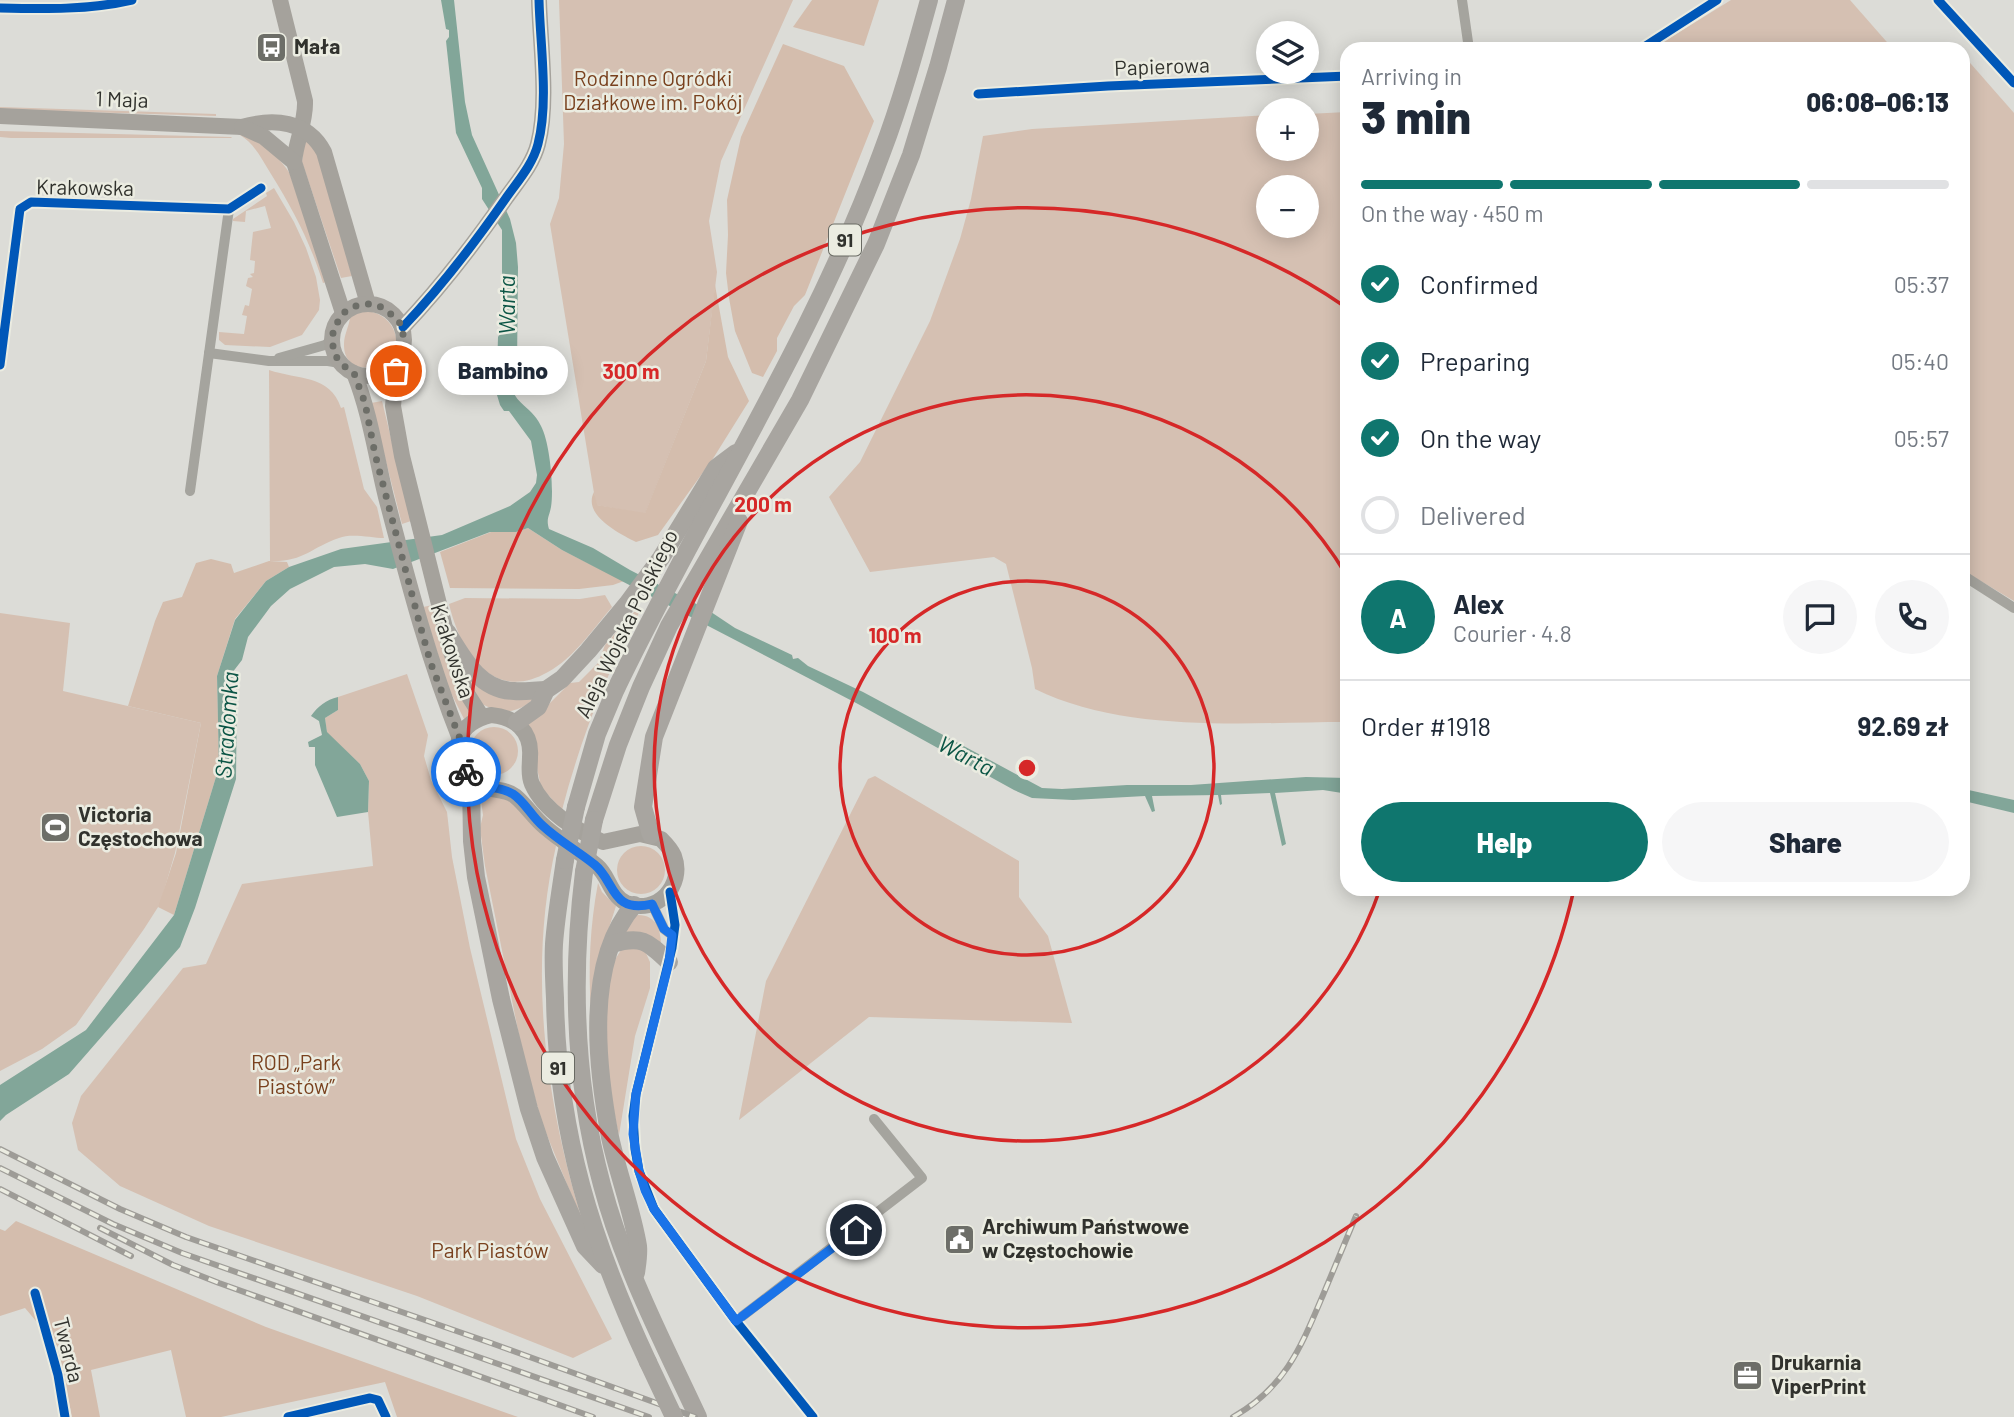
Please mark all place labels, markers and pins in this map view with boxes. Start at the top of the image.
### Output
bus stop icon: Mała [254,30,288,64]
place label: Mała [294,33,340,58]
pin [366,341,426,401]
callout: Bambino [438,346,568,396]
centre of rings [1015,756,1039,780]
place label: Victoria Częstochowa [78,801,203,850]
sports icon: Victoria Częstochowa [38,810,72,844]
pin [826,1200,886,1260]
place label: Archiwum Państwowe w Częstochowie [982,1213,1189,1262]
public building icon: Archiwum Państwowe w Częstochowie [942,1222,976,1256]
place label: Drukarnia ViperPrint [1771,1349,1866,1398]
office icon: Drukarnia ViperPrint [1731,1358,1765,1392]

